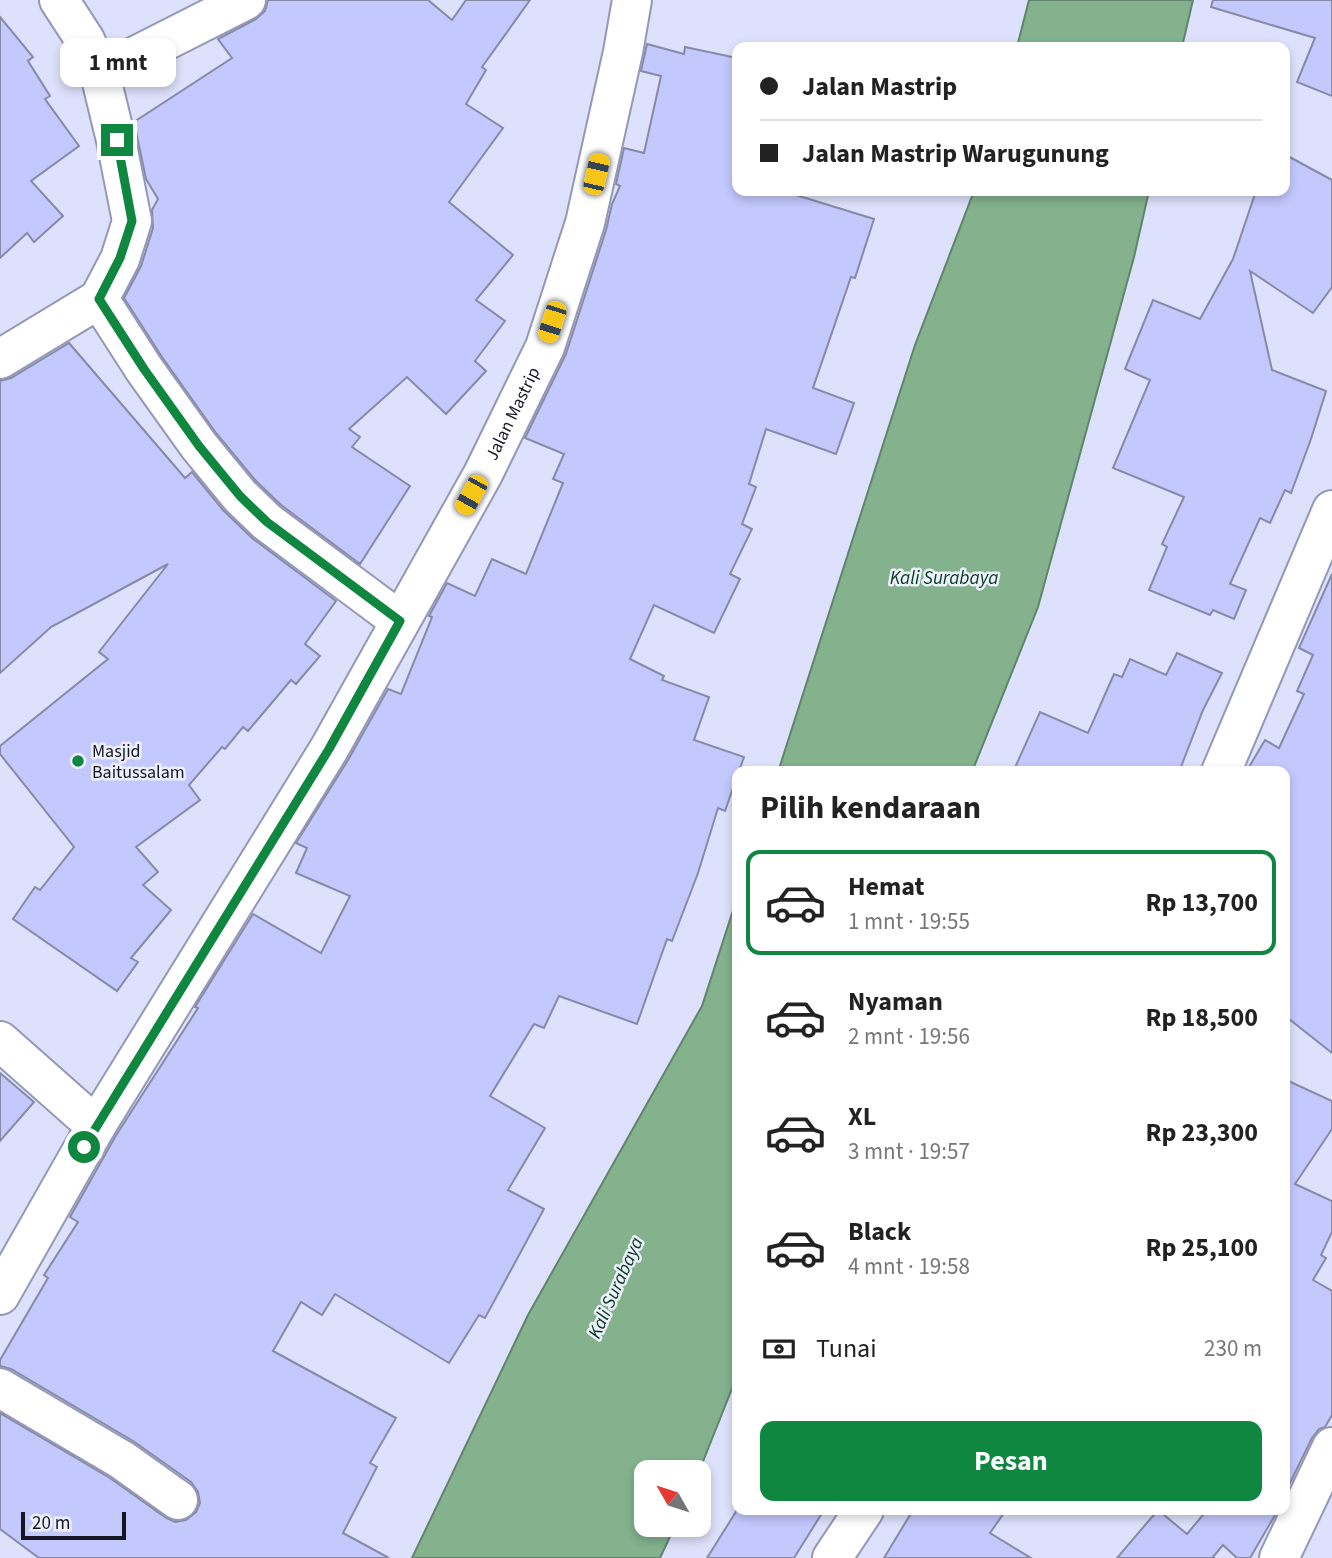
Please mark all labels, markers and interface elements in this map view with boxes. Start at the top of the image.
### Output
callout: 1 mnt [59,38,175,88]
text: 1 mnt [89,46,147,79]
text: Jalan Mastrip [802,68,957,105]
route end [101,124,133,156]
text: Jalan Mastrip Warugunung [802,135,1109,172]
car [582,151,611,197]
car [536,299,569,345]
street label: Jalan Mastrip [479,363,546,464]
car [452,472,491,518]
water label: Kali Surabaya [890,565,998,592]
place label: Masjid Baitussalam [92,739,185,785]
marker: Masjid Baitussalam [70,753,86,769]
text: Pilih kendaraan [760,785,981,831]
text: Hemat [848,868,924,905]
icon: car [764,871,827,934]
text: Rp 13,700 [1146,884,1258,921]
text: 1 mnt · 19:55 [848,905,970,938]
text: Nyaman [848,983,943,1020]
icon: car [764,986,827,1049]
text: Rp 18,500 [1146,999,1258,1036]
text: 2 mnt · 19:56 [848,1020,970,1053]
text: XL [848,1098,876,1135]
icon: car [764,1101,827,1164]
text: Rp 23,300 [1146,1114,1258,1151]
route start [68,1131,100,1163]
text: 3 mnt · 19:57 [848,1135,970,1168]
text: Black [848,1213,911,1250]
icon: car [764,1216,827,1279]
text: Rp 25,100 [1146,1229,1258,1266]
water label: Kali Surabaya [582,1233,650,1343]
text: 4 mnt · 19:58 [848,1250,970,1283]
icon: cash [760,1330,798,1368]
text: Tunai [816,1330,877,1367]
text: 230 m [1204,1332,1262,1365]
button: Pesan [760,1421,1262,1501]
north arrow [634,1460,710,1536]
map controls [634,1460,711,1537]
scale bar [21,1509,126,1541]
text: 20 m [32,1510,70,1537]

